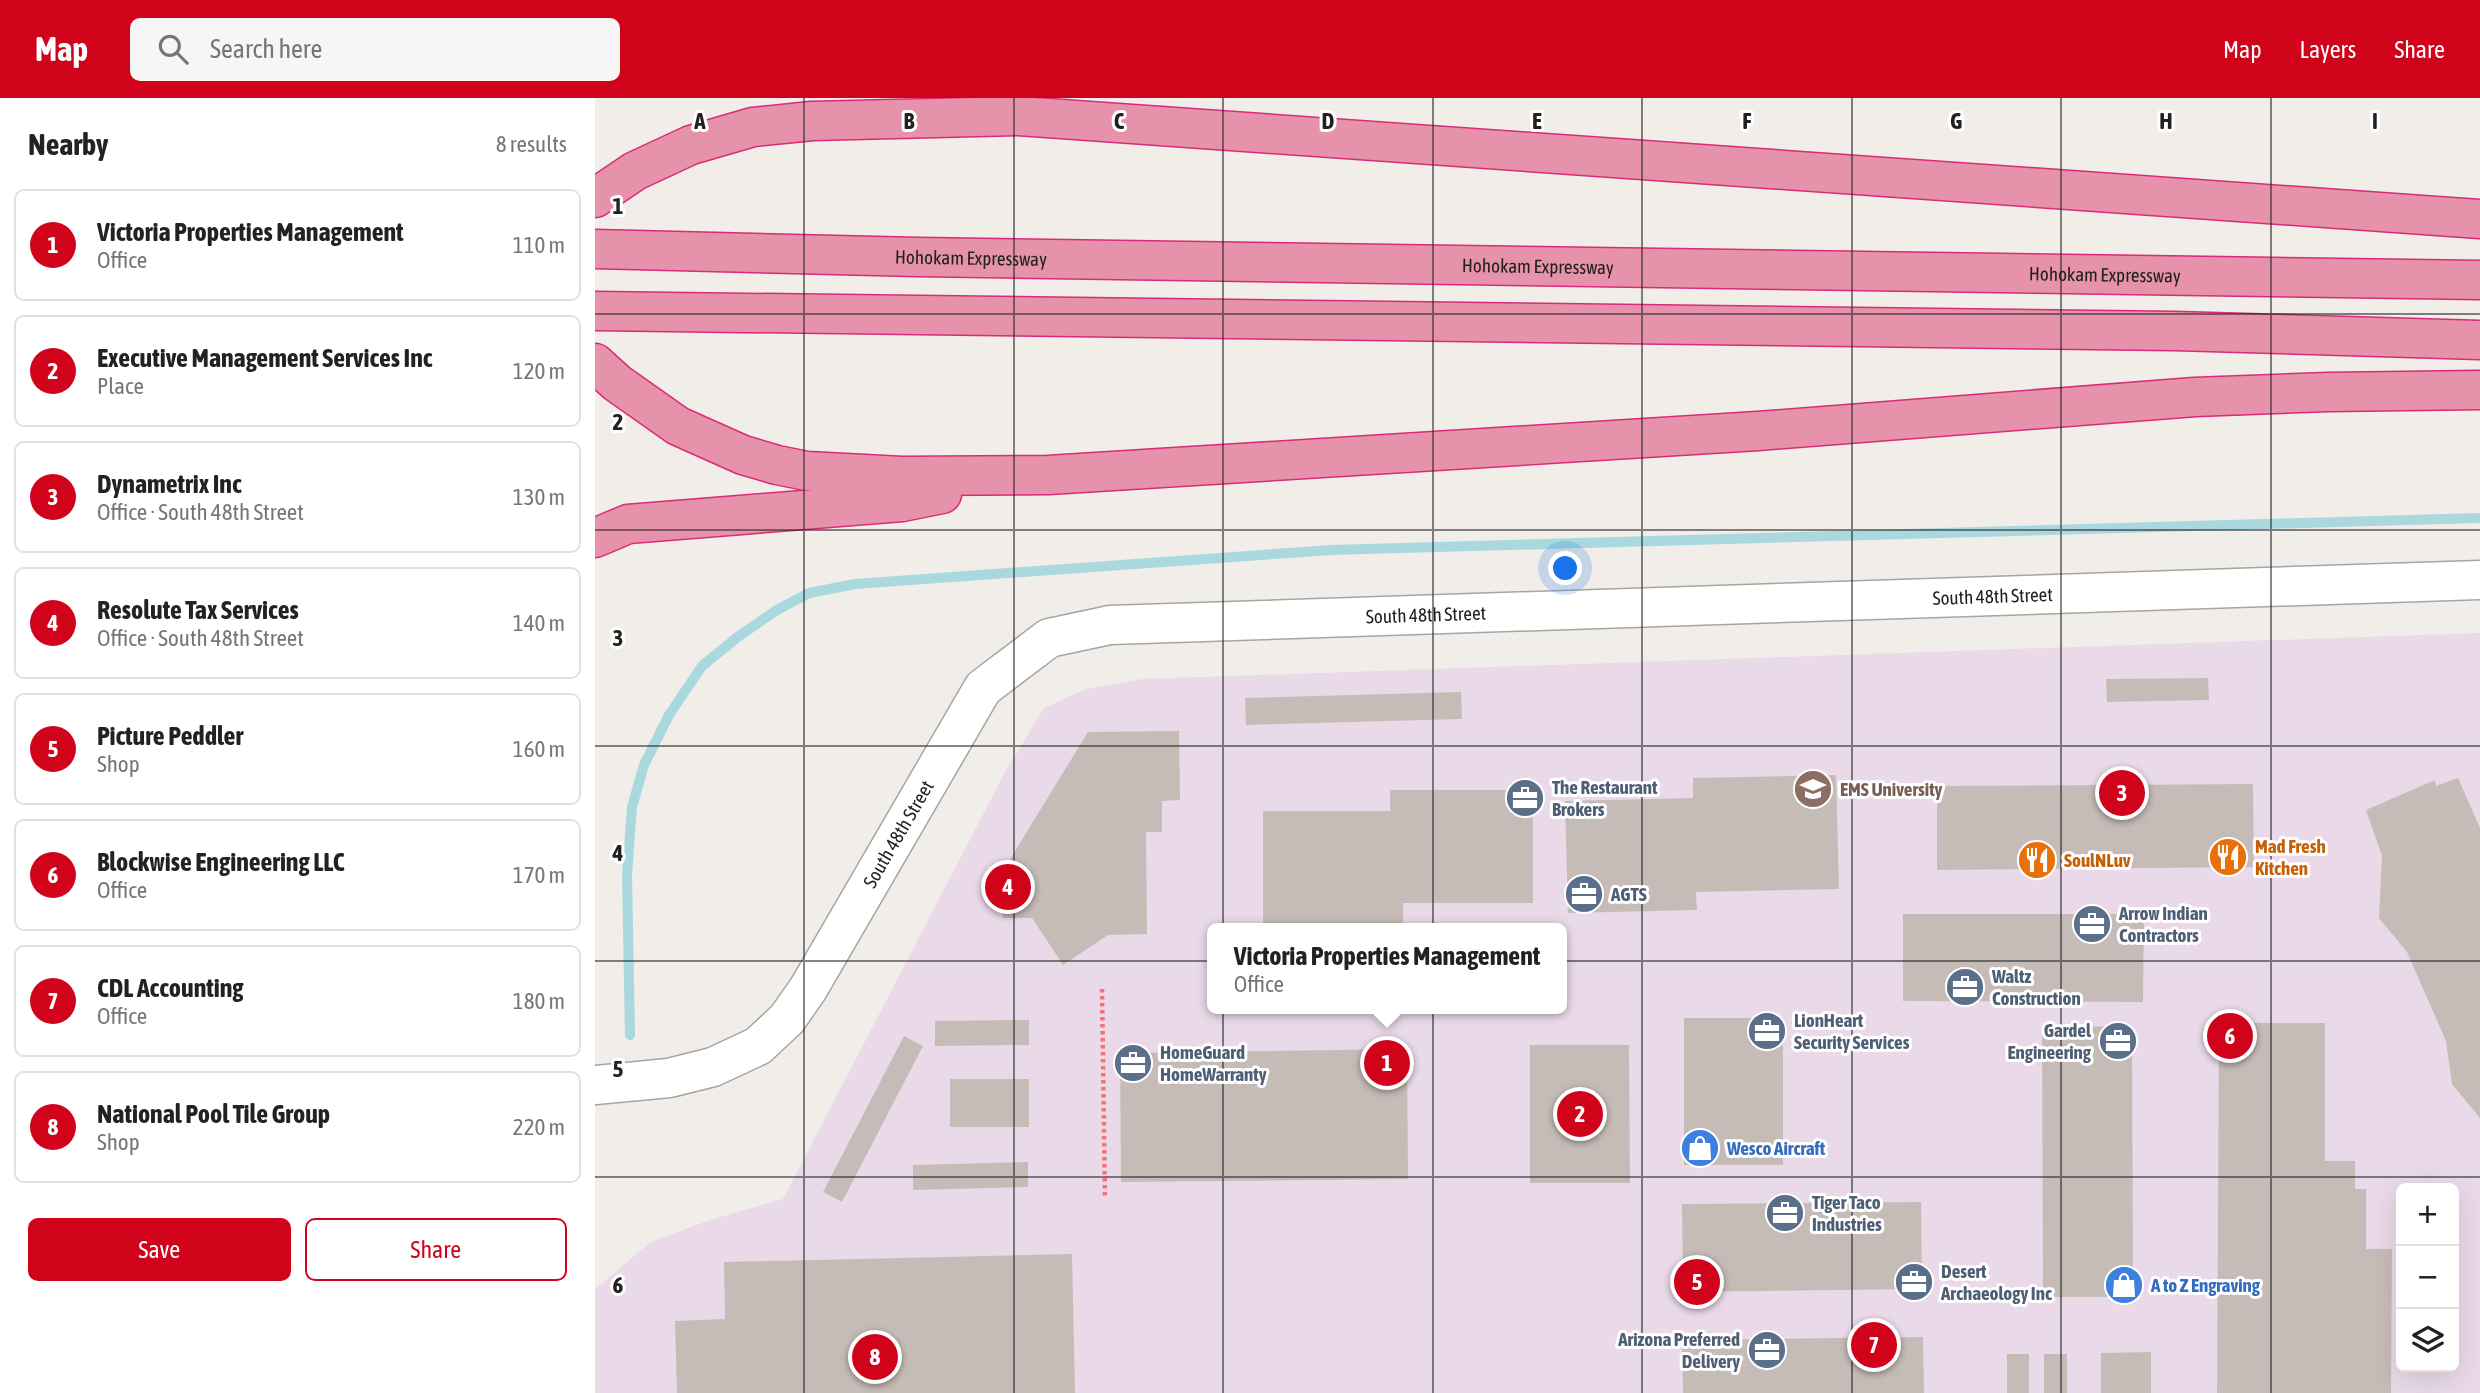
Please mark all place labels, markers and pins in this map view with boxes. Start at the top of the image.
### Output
pin: 3 [2099,767,2145,819]
school or university icon: EMS University [1792,768,1834,810]
place label: The Restaurant Brokers [1552,776,1658,820]
office icon: The Restaurant Brokers [1504,777,1546,819]
place label: EMS University [1840,778,1943,800]
place label: Mad Fresh Kitchen [2255,835,2326,879]
restaurant icon: Mad Fresh Kitchen [2207,836,2249,878]
restaurant icon: SoulNLuv [2016,839,2058,881]
place label: SoulNLuv [2064,849,2131,871]
pin: 4 [985,861,1031,913]
office icon: AGTS [1563,873,1605,915]
place label: AGTS [1610,883,1647,905]
place label: Arrow Indian Contractors [2118,902,2208,946]
office icon: Arrow Indian Contractors [2071,903,2113,945]
place label: Waltz Construction [1991,965,2081,1009]
office icon: Waltz Construction [1944,966,1986,1008]
place label: LionHeart Security Services [1794,1009,1910,1053]
office icon: LionHeart Security Services [1746,1010,1788,1052]
pin: 6 [2207,1010,2253,1062]
place label: Gardel Engineering [2007,1019,2092,1063]
office icon: Gardel Engineering [2097,1020,2139,1062]
pin: 1 [1364,1037,1410,1089]
place label: HomeGuard HomeWarranty [1160,1041,1267,1085]
office icon: HomeGuard HomeWarranty [1112,1042,1154,1084]
pin: 2 [1557,1088,1603,1140]
shop icon: Wesco Aircraft [1679,1127,1721,1169]
place label: Wesco Aircraft [1726,1137,1826,1159]
place label: Tiger Taco Industries [1812,1191,1882,1235]
office icon: Tiger Taco Industries [1764,1192,1806,1234]
pin: 5 [1674,1256,1720,1308]
place label: Desert Archaeology Inc [1940,1260,2052,1304]
office icon: Desert Archaeology Inc [1893,1261,1935,1303]
shop icon: A to Z Engraving [2103,1264,2145,1306]
place label: A to Z Engraving [2150,1274,2261,1296]
pin: 7 [1851,1319,1897,1371]
place label: Arizona Preferred Delivery [1617,1328,1740,1372]
office icon: Arizona Preferred Delivery [1746,1329,1788,1371]
pin: 8 [852,1331,898,1383]

